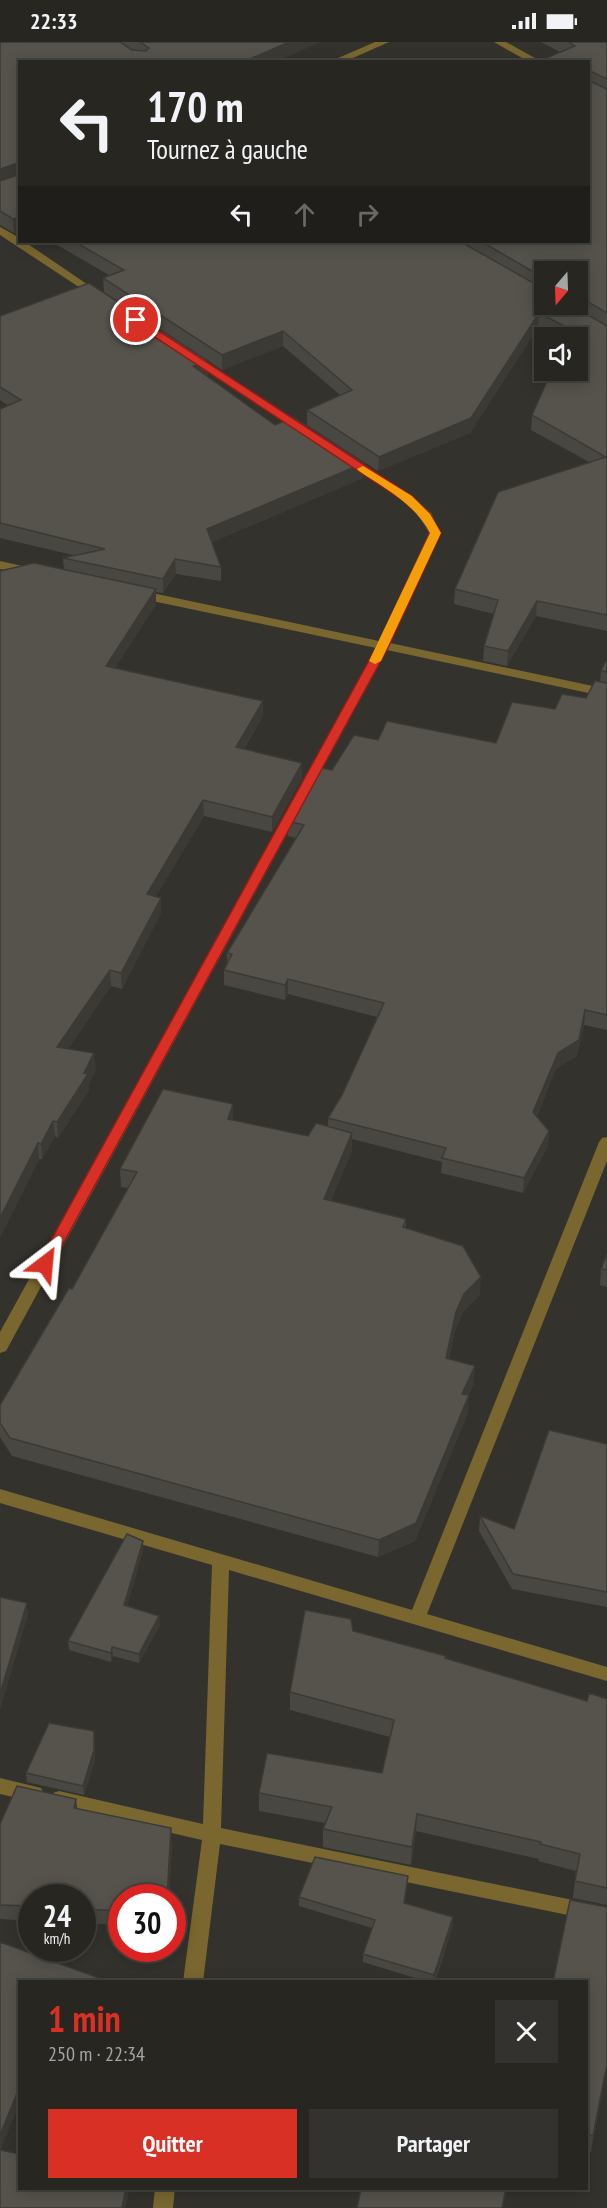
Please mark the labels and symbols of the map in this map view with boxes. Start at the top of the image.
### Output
north arrow [534,261,588,315]
pin [110,294,161,345]
position arrow [13,1232,77,1296]
speed limit sign: 30 [108,1884,186,1962]

